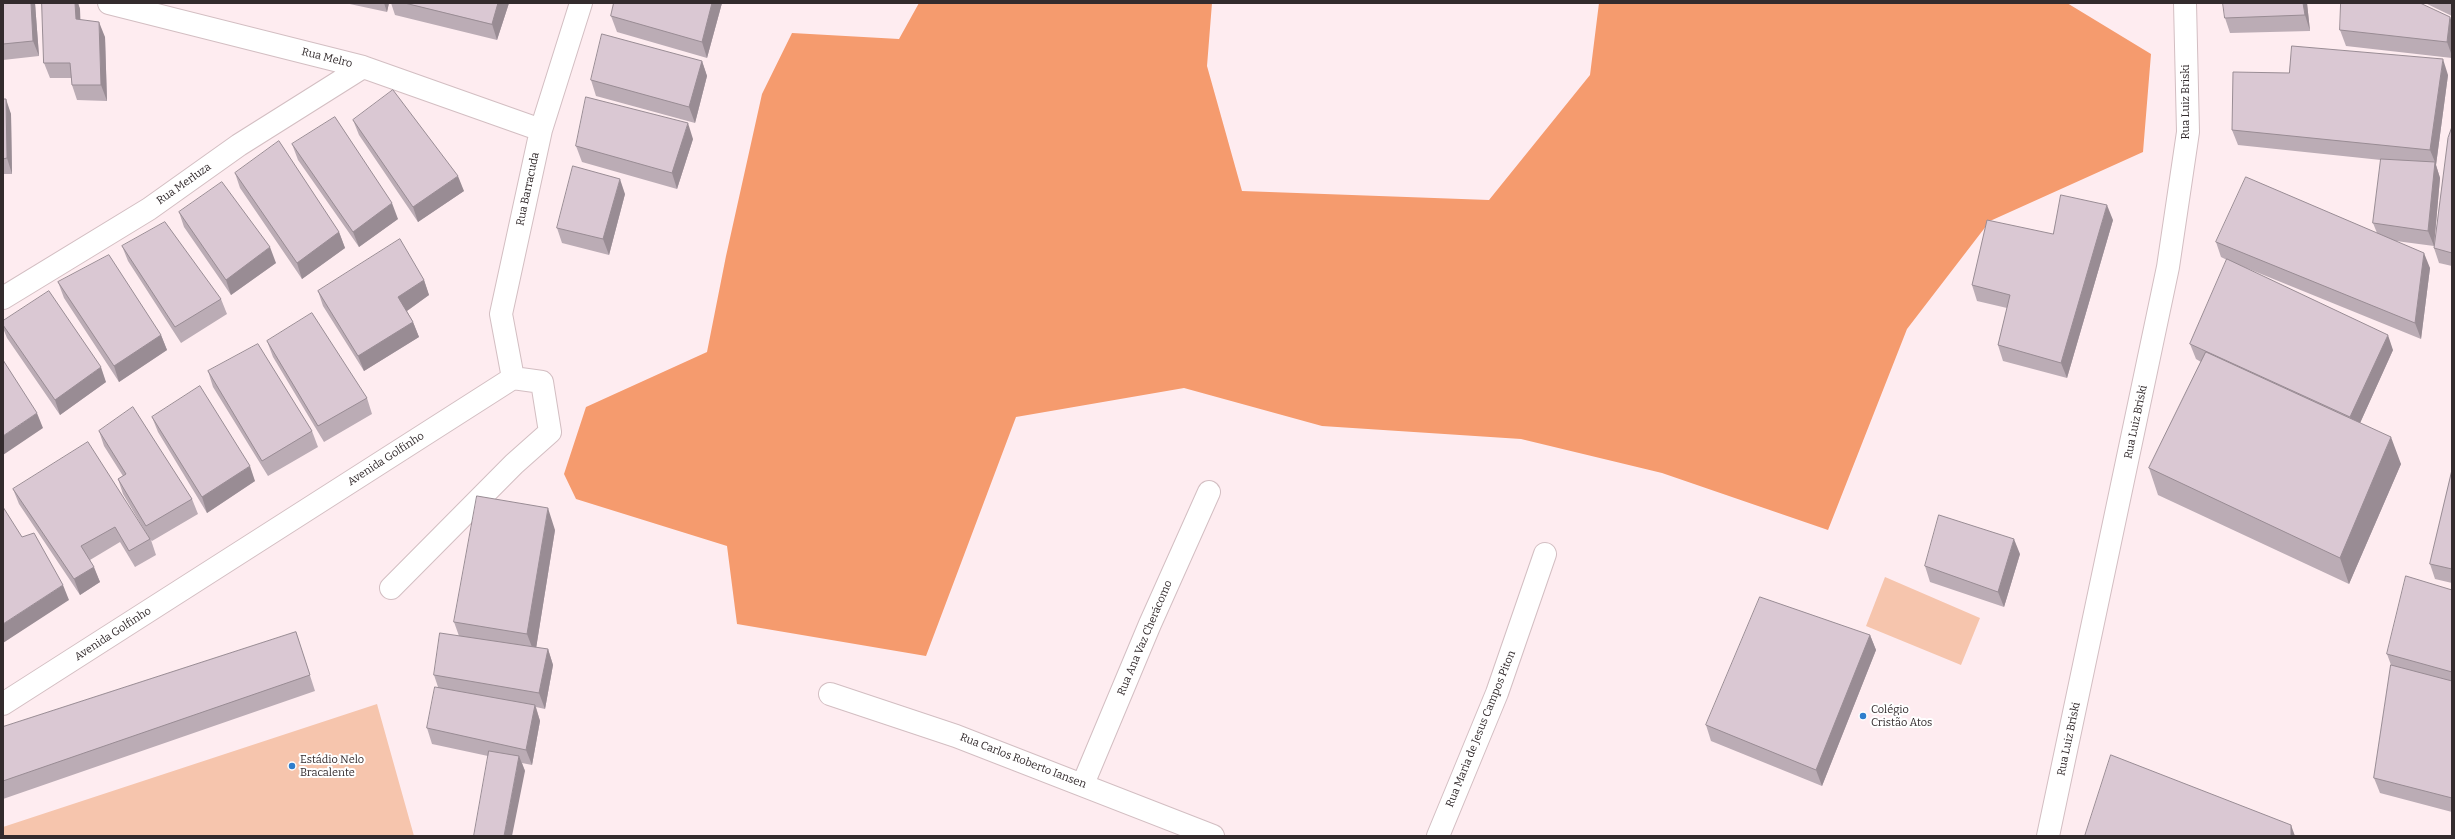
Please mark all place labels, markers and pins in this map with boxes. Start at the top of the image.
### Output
place label: Colégio Cristão Atos [1871,703,1932,729]
marker: Colégio Cristão Atos [1858,711,1868,721]
place label: Estádio Nelo Bracalente [300,753,364,779]
marker: Estádio Nelo Bracalente [287,761,297,771]

